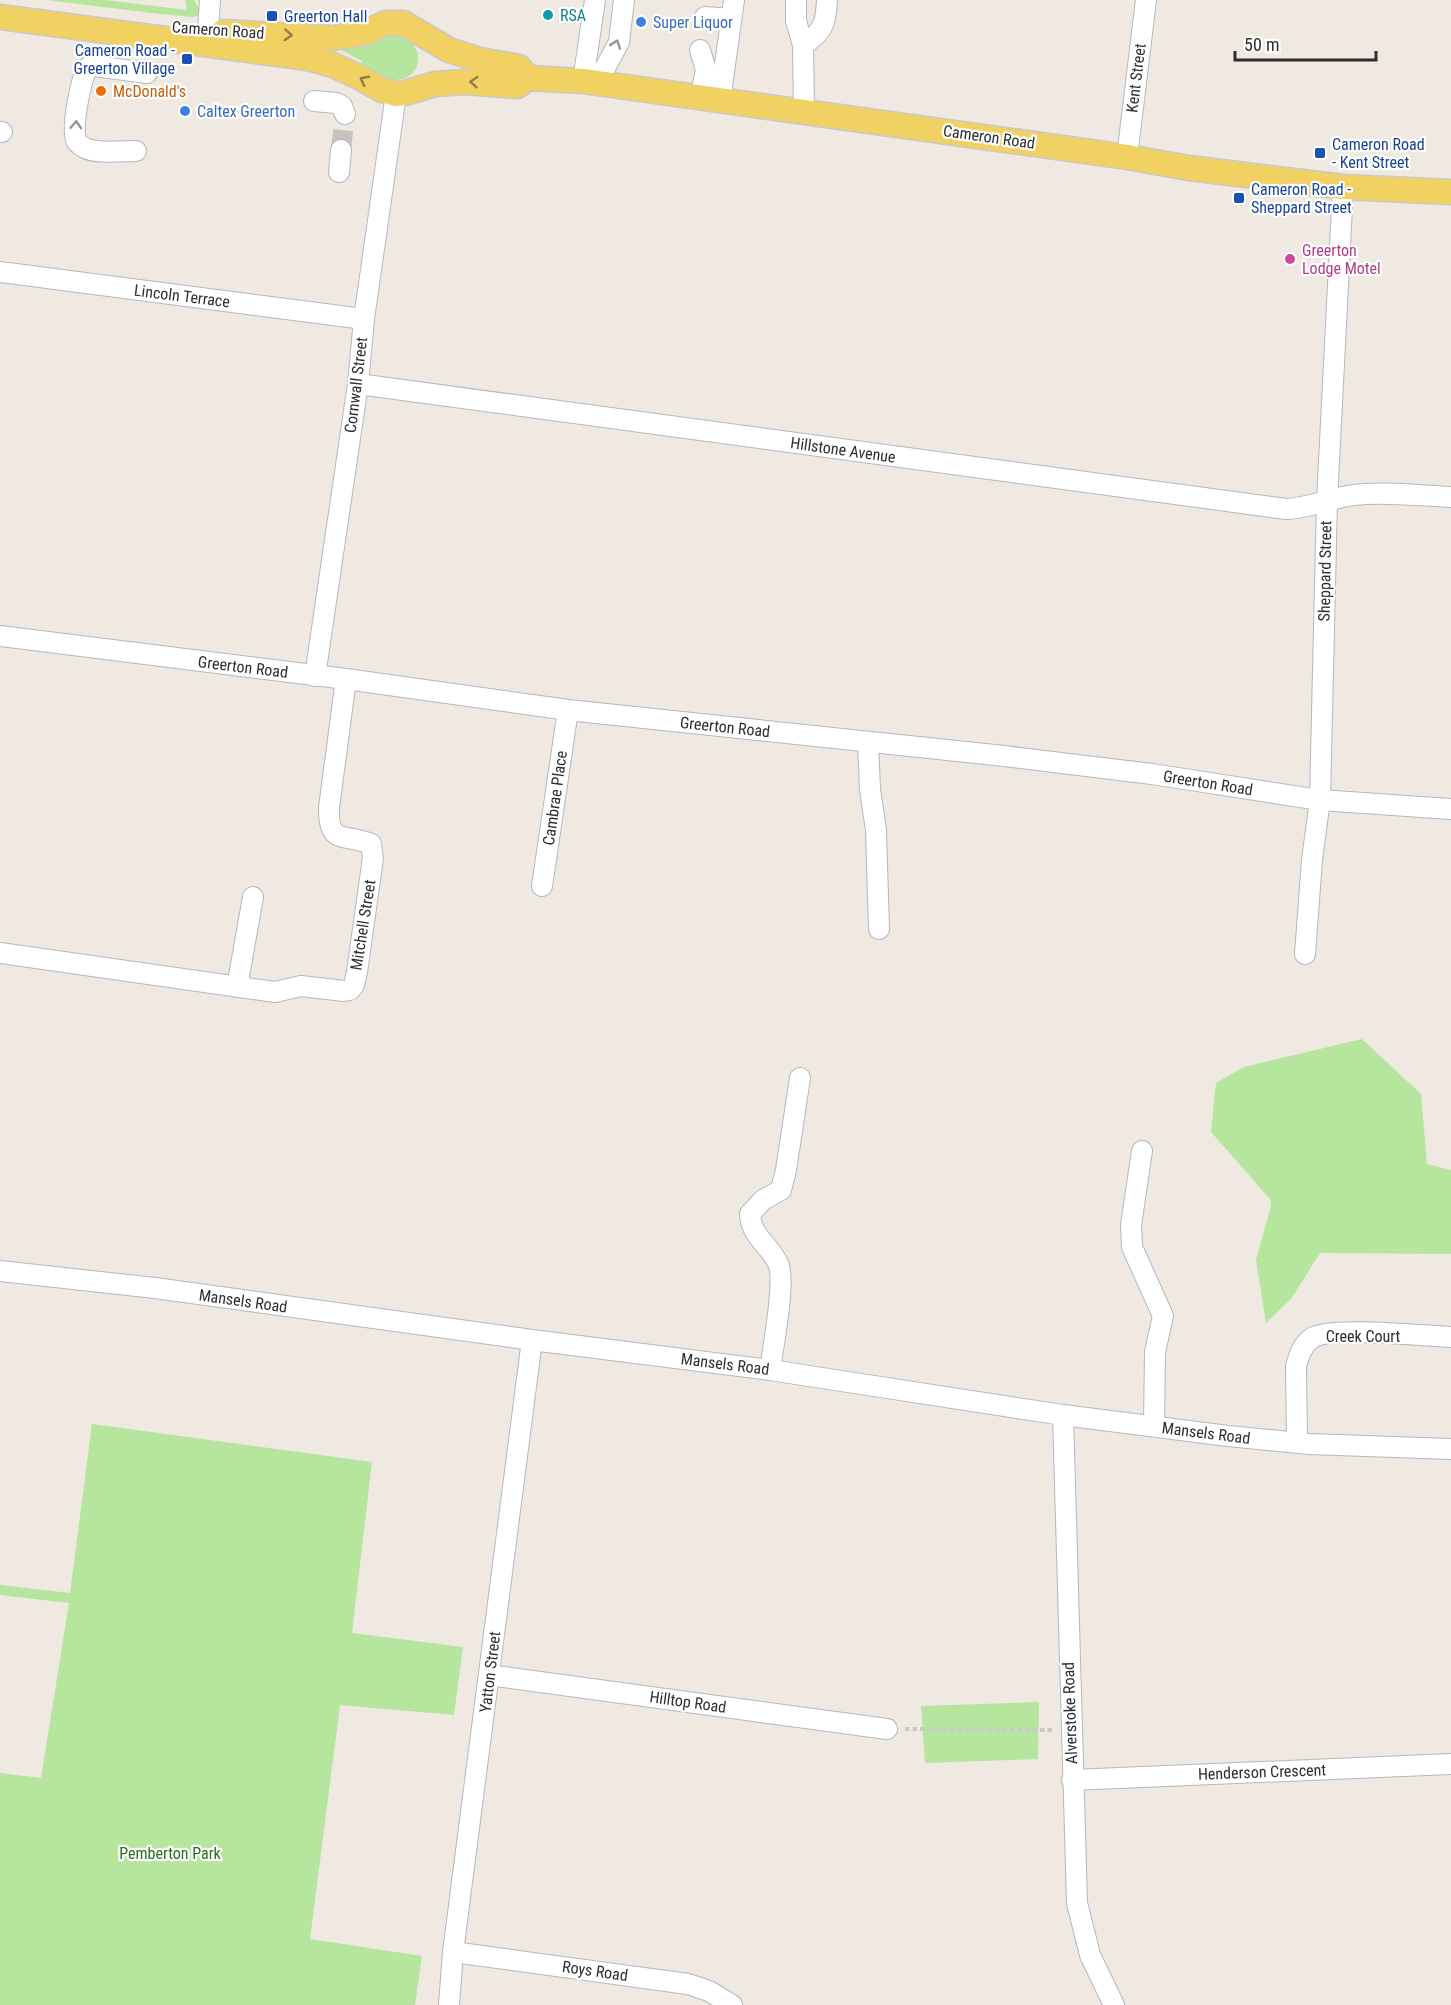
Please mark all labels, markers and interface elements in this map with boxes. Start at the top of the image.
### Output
place label: RSA [560,6,586,25]
place label: Greerton Hall [284,7,367,26]
marker: RSA [541,8,555,22]
marker: Greerton Hall [265,9,279,23]
place label: Super Liquor [653,13,733,32]
marker: Super Liquor [634,15,648,29]
street label: Cameron Road [171,17,265,43]
scale bar [1235,24,1376,62]
one-way arrow [283,29,292,42]
text: 50 m [1244,34,1279,55]
one-way arrow [609,39,622,49]
place label: Cameron Road - Greerton Village [73,41,175,78]
street label: Kent Street [1122,42,1150,114]
marker: Cameron Road - Greerton Village [180,52,194,66]
one-way arrow [360,76,370,87]
one-way arrow [469,76,478,89]
place label: McDonald's [113,82,186,101]
marker: McDonald's [94,84,108,98]
place label: Caltex Greerton [197,102,295,121]
marker: Caltex Greerton [178,104,192,118]
one-way arrow [70,120,83,129]
street label: Cameron Road [942,121,1036,153]
place label: Cameron Road - Kent Street [1332,135,1425,172]
marker: Cameron Road - Kent Street [1313,146,1327,160]
place label: Cameron Road - Sheppard Street [1251,180,1352,217]
marker: Cameron Road - Sheppard Street [1232,191,1246,205]
place label: Greerton Lodge Motel [1302,241,1381,278]
marker: Greerton Lodge Motel [1283,252,1297,266]
street label: Lincoln Terrace [133,281,231,311]
street label: Cornwall Street [341,336,371,434]
street label: Hillstone Avenue [789,433,897,467]
street label: Sheppard Street [1315,520,1335,622]
street label: Greerton Road [197,652,289,682]
street label: Greerton Road [679,713,771,741]
street label: Cambrae Place [539,750,571,846]
street label: Greerton Road [1162,767,1254,799]
street label: Mitchell Street [346,878,380,972]
street label: Mansels Road [198,1285,288,1317]
street label: Creek Court [1326,1327,1401,1346]
street label: Mansels Road [680,1349,770,1379]
street label: Mansels Road [1161,1418,1251,1448]
street label: Yatton Street [476,1630,504,1714]
street label: Alverstoke Road [1059,1662,1081,1764]
street label: Hilltop Road [648,1687,728,1717]
street label: Henderson Crescent [1198,1760,1327,1784]
park label: Pemberton Park [119,1844,222,1863]
street label: Roys Road [561,1957,629,1985]

